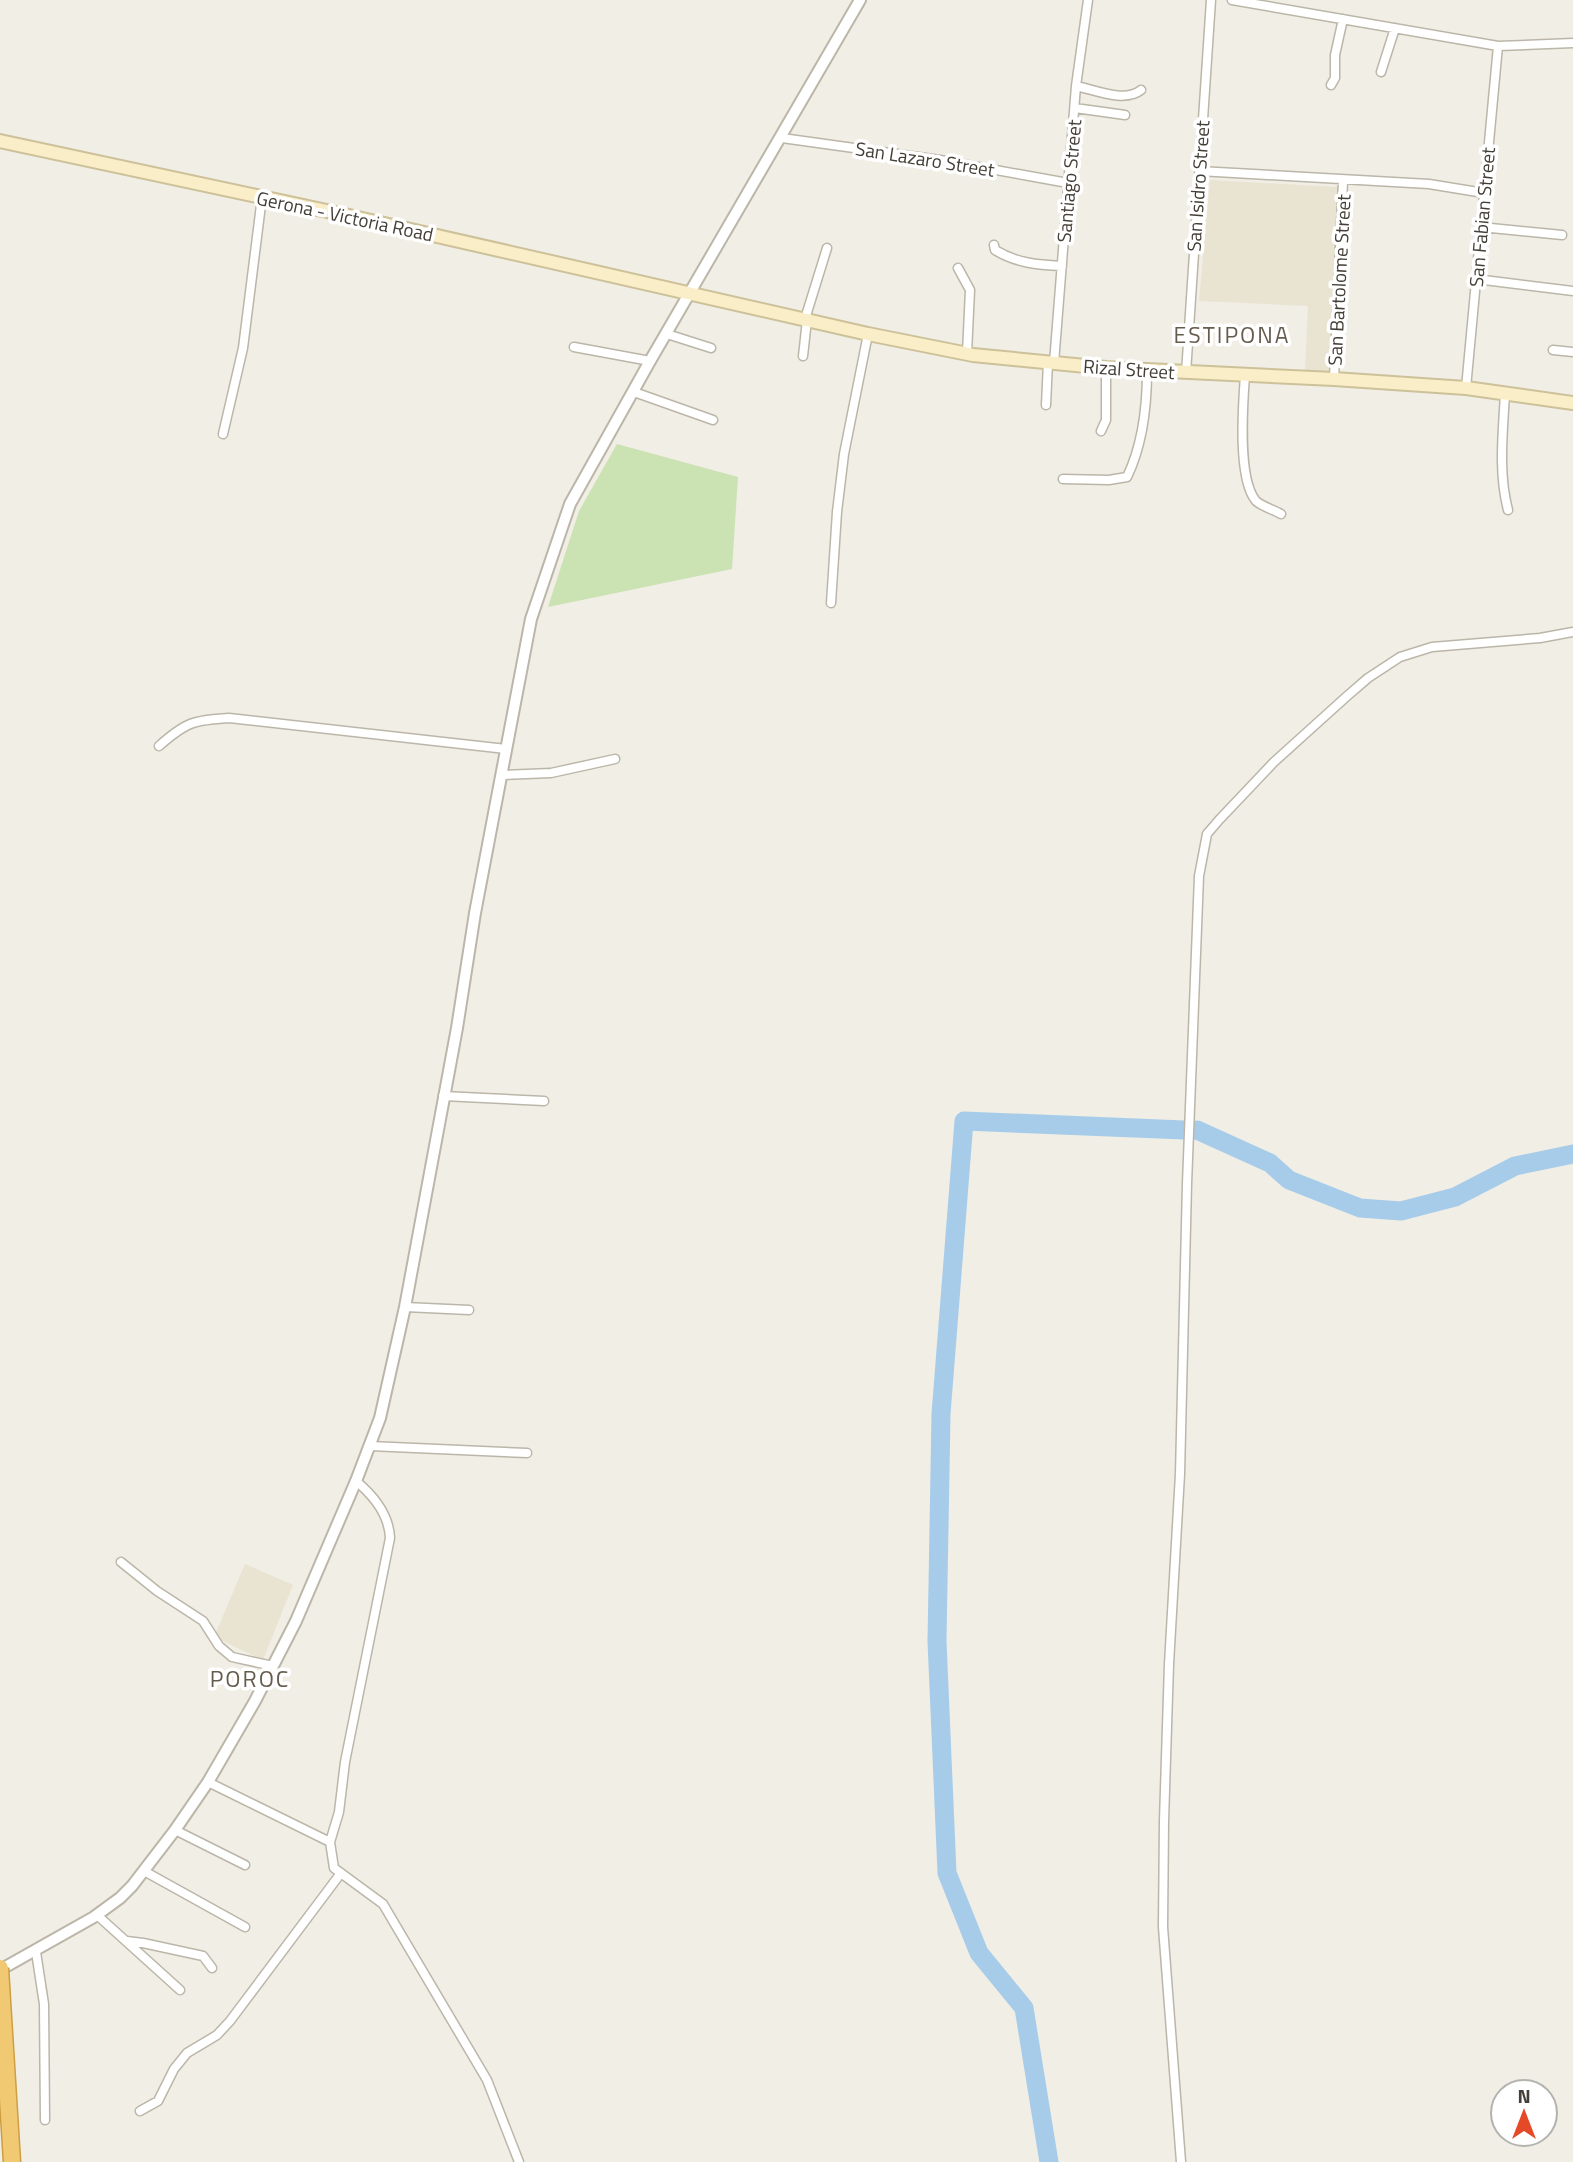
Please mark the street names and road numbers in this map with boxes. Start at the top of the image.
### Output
street label: Santiago Street [1049,118,1088,244]
street label: San Isidro Street [1178,119,1217,253]
street label: San Lazaro Street [853,133,997,184]
street label: San Fabian Street [1461,146,1502,288]
street label: Gerona - Victoria Road [254,183,436,248]
street label: San Bartolome Street [1320,193,1357,366]
street label: Rizal Street [1082,351,1176,386]

